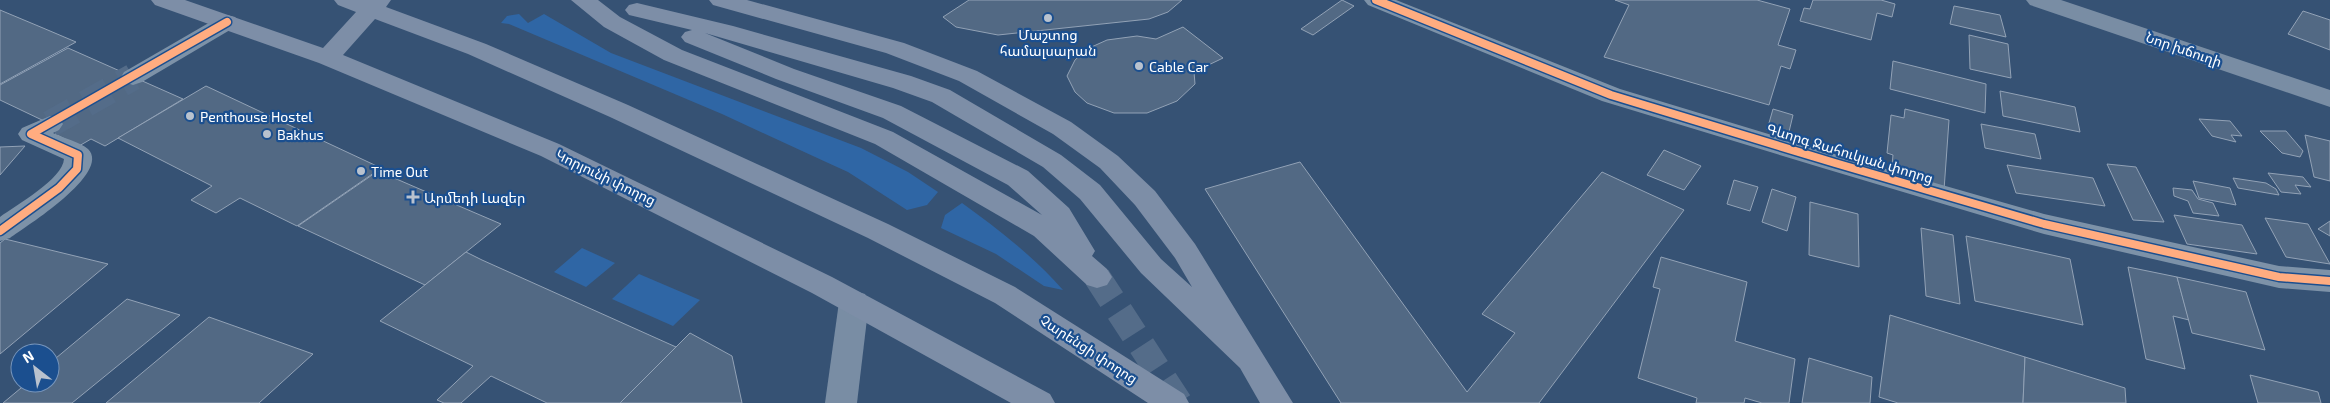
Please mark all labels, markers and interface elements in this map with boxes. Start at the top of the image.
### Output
marker: Մաշտոց համալսարան [1042,12,1054,24]
place label: Մաշտոց համալսարան [1000,26,1096,59]
street label: Նոր խճուղի [2144,28,2224,70]
place label: Cable Car [1149,58,1209,75]
marker: Cable Car [1133,60,1145,72]
place label: Penthouse Hostel [200,108,313,125]
marker: Penthouse Hostel [184,110,196,122]
street label: Գևորգ Ջահուկյան փողոց [1765,120,1935,186]
place label: Bakhus [277,126,324,143]
marker: Bakhus [261,128,273,140]
street label: Կորյունի փողոց [553,145,659,209]
place label: Time Out [371,163,428,180]
marker: Time Out [355,165,367,177]
place label: Արմեդի Լազեր [424,189,525,206]
marker: Արմեդի Լազեր [406,190,420,204]
street label: Չարենցի փողոց [1037,311,1141,387]
north arrow [10,343,60,393]
text: N [19,347,37,366]

